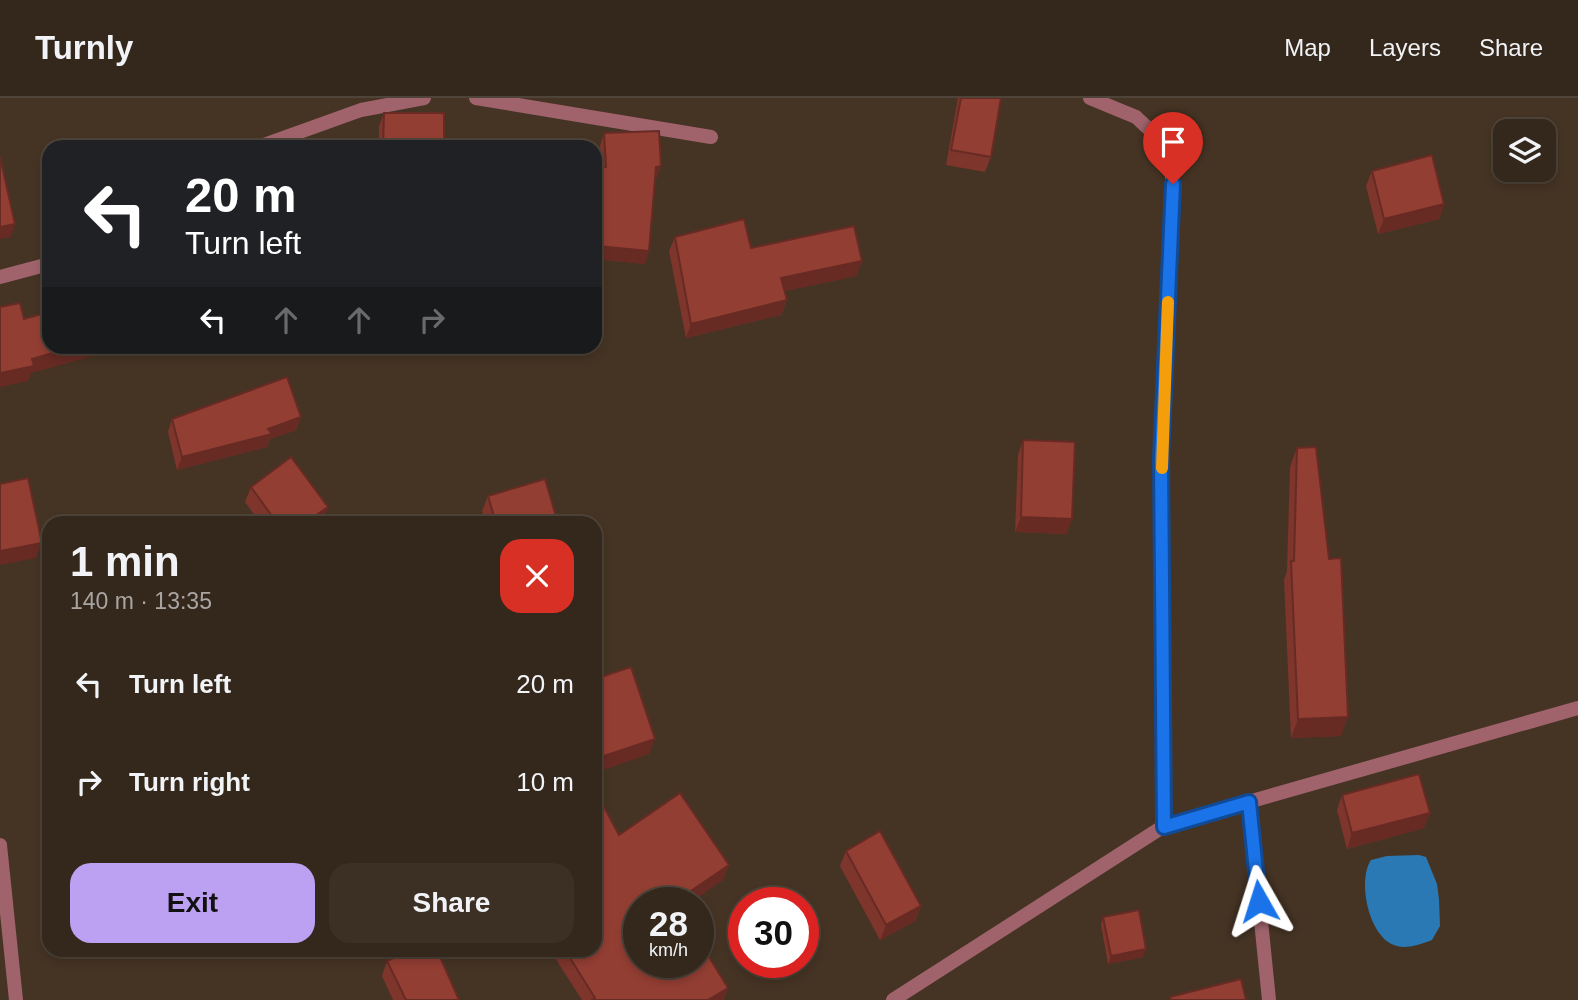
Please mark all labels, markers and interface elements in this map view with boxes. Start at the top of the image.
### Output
text: Turnly [35,29,133,66]
text: Map [1284,34,1331,61]
text: Layers [1369,34,1441,61]
text: Share [1479,34,1543,61]
pin [1143,112,1203,184]
map controls [1493,119,1556,182]
button: layers [1493,119,1556,182]
icon: arrive [1154,123,1192,161]
icon: left [70,168,161,259]
text: 20 m [185,168,297,222]
text: Turn left [185,225,301,261]
icon: left [194,301,232,339]
icon: ahead [267,301,305,339]
icon: ahead [340,301,378,339]
icon: right [413,301,451,339]
text: 1 min [70,538,180,585]
button: close [500,539,574,613]
text: 140 m · 13:35 [70,588,212,614]
icon: left [70,665,108,703]
text: Turn left [129,669,231,699]
text: 20 m [516,669,574,699]
icon: right [70,763,108,801]
text: Turn right [129,767,250,797]
text: 10 m [516,767,574,797]
button: Exit [70,863,315,943]
button: Share [329,863,574,943]
position arrow [1222,864,1296,938]
speed limit sign: 30 [728,887,819,978]
text: 28 [649,904,688,943]
text: km/h [649,940,688,960]

